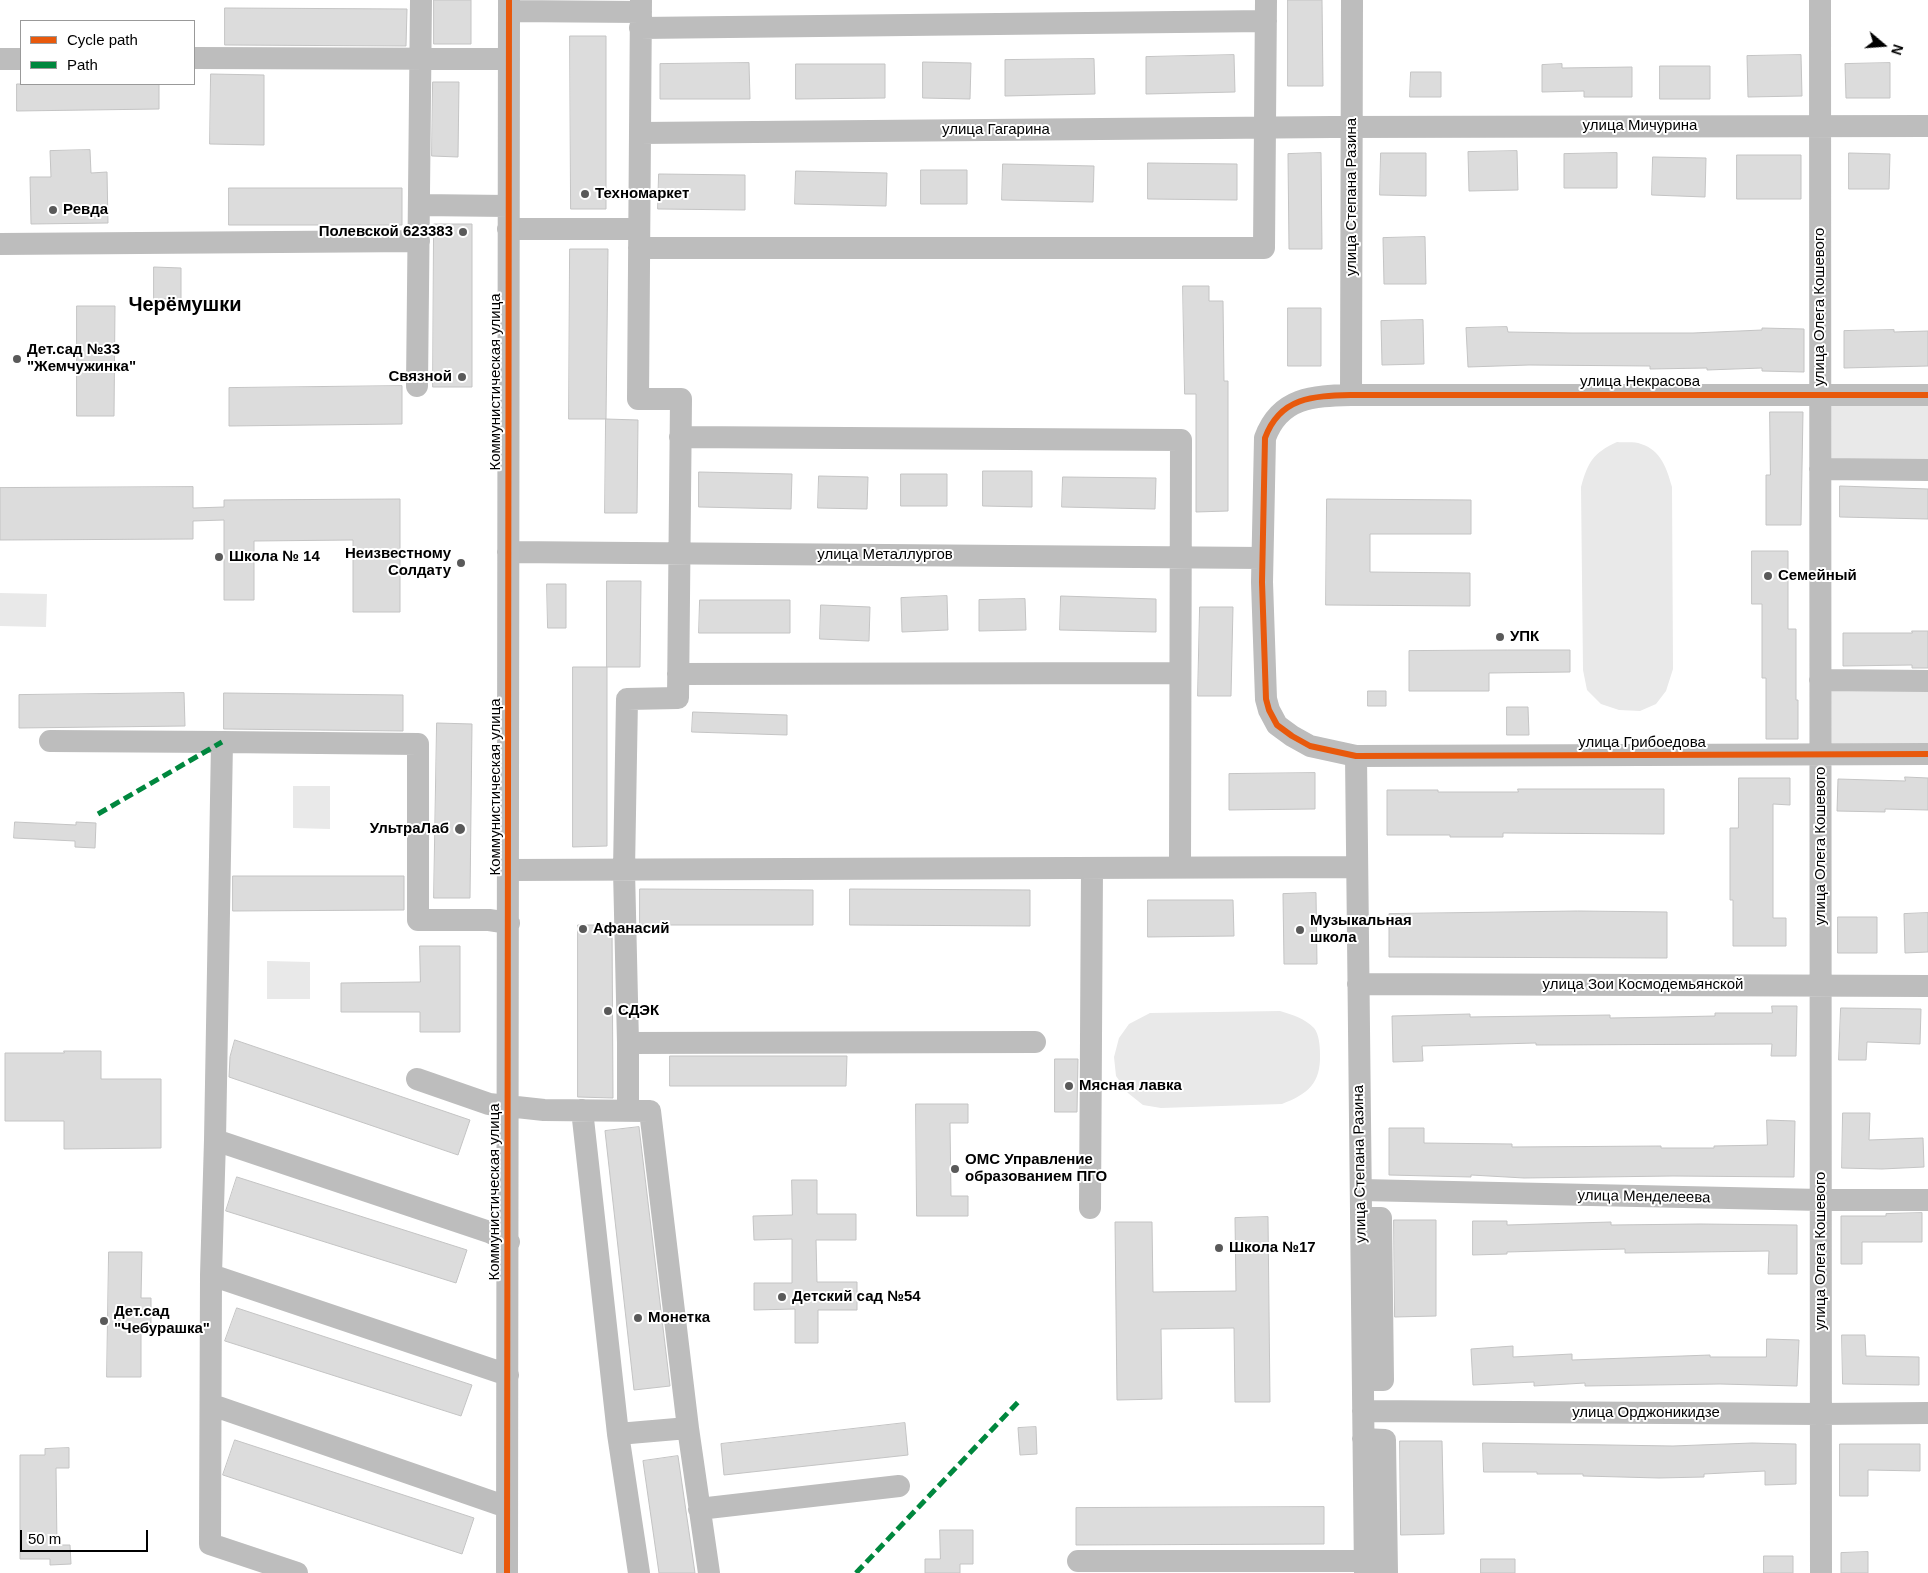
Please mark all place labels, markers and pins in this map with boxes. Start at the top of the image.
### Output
place label: Техномаркет [595,185,689,203]
marker: Техномаркет [579,188,591,200]
place label: Ревда [63,201,108,219]
marker: Ревда [47,204,59,216]
place label: Полевской 623383 [319,223,453,241]
marker: Полевской 623383 [457,226,469,238]
place label: Дет.сад №33 "Жемчужинка" [27,341,136,376]
marker: Дет.сад №33 "Жемчужинка" [11,353,23,365]
place label: Связной [388,368,452,386]
marker: Связной [456,371,468,383]
place label: Неизвестному Солдату [345,545,451,580]
place label: Школа № 14 [229,548,320,566]
marker: Школа № 14 [213,551,225,563]
marker: Неизвестному Солдату [455,557,467,569]
place label: Семейный [1778,567,1857,585]
marker: Семейный [1762,570,1774,582]
place label: УПК [1510,628,1539,646]
marker: УПК [1494,631,1506,643]
place label: УльтраЛаб [370,820,449,838]
marker: УльтраЛаб [453,822,467,836]
place label: Музыкальная школа [1310,912,1412,947]
place label: Афанасий [593,920,669,938]
marker: Афанасий [577,923,589,935]
marker: Музыкальная школа [1294,924,1306,936]
place label: СДЭК [618,1002,659,1020]
marker: СДЭК [602,1005,614,1017]
place label: Мясная лавка [1079,1077,1182,1095]
marker: Мясная лавка [1063,1080,1075,1092]
place label: ОМС Управление образованием ПГО [965,1151,1107,1186]
marker: ОМС Управление образованием ПГО [949,1163,961,1175]
place label: Школа №17 [1229,1239,1316,1257]
marker: Школа №17 [1213,1242,1225,1254]
place label: Детский сад №54 [792,1288,921,1306]
marker: Детский сад №54 [776,1291,788,1303]
place label: Дет.сад "Чебурашка" [114,1303,210,1338]
place label: Монетка [648,1309,710,1327]
marker: Монетка [632,1312,644,1324]
marker: Дет.сад "Чебурашка" [98,1315,110,1327]

